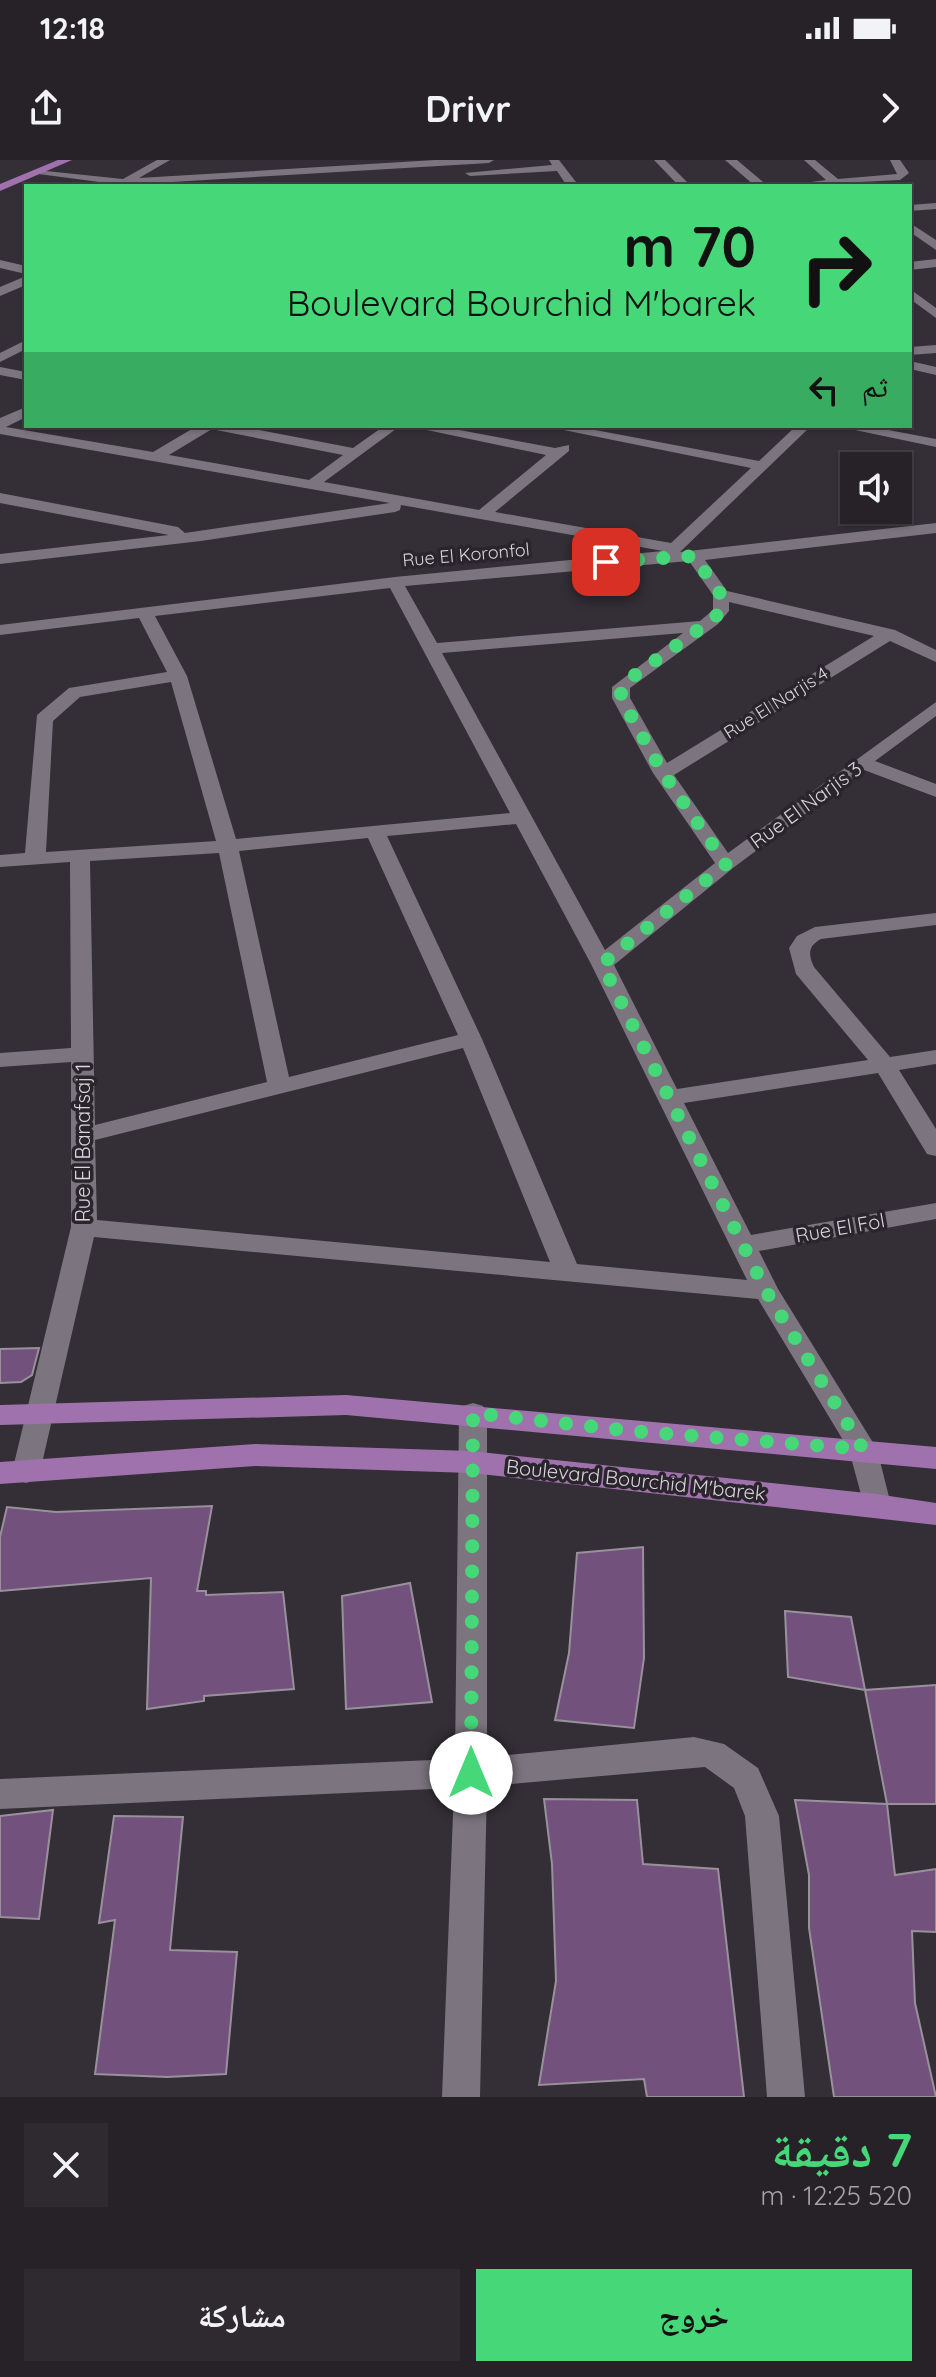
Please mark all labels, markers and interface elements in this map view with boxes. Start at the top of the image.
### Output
text: 12:18 [40,9,105,47]
icon: share [24,86,68,130]
text: Drivr [425,86,511,131]
icon: forward [868,86,912,130]
text: 70 m [624,211,756,281]
icon: right [784,216,888,320]
text: Boulevard Bourchid M'barek [287,280,756,325]
text: ثم [862,367,888,405]
icon: left [802,368,846,412]
map controls [840,452,912,524]
button: sound [840,452,912,524]
pin [572,528,640,596]
street label: Rue El Koronfol [401,537,531,572]
icon: arrive [584,540,628,584]
street label: Rue El Narjis 4 [719,661,832,744]
street label: Rue El Narjis 3 [745,756,866,853]
street label: Rue El Banafsaj 1 [70,1064,95,1222]
street label: Rue El Fol [793,1207,887,1248]
street label: Boulevard Bourchid M'barek [505,1453,767,1506]
position arrow [429,1731,513,1815]
text: 7 دقيقة [771,2119,912,2179]
button: close [24,2123,108,2207]
text: 520 m · 12:25 [760,2179,912,2212]
button: مشاركة [24,2269,460,2361]
button: خروج [476,2269,912,2361]

